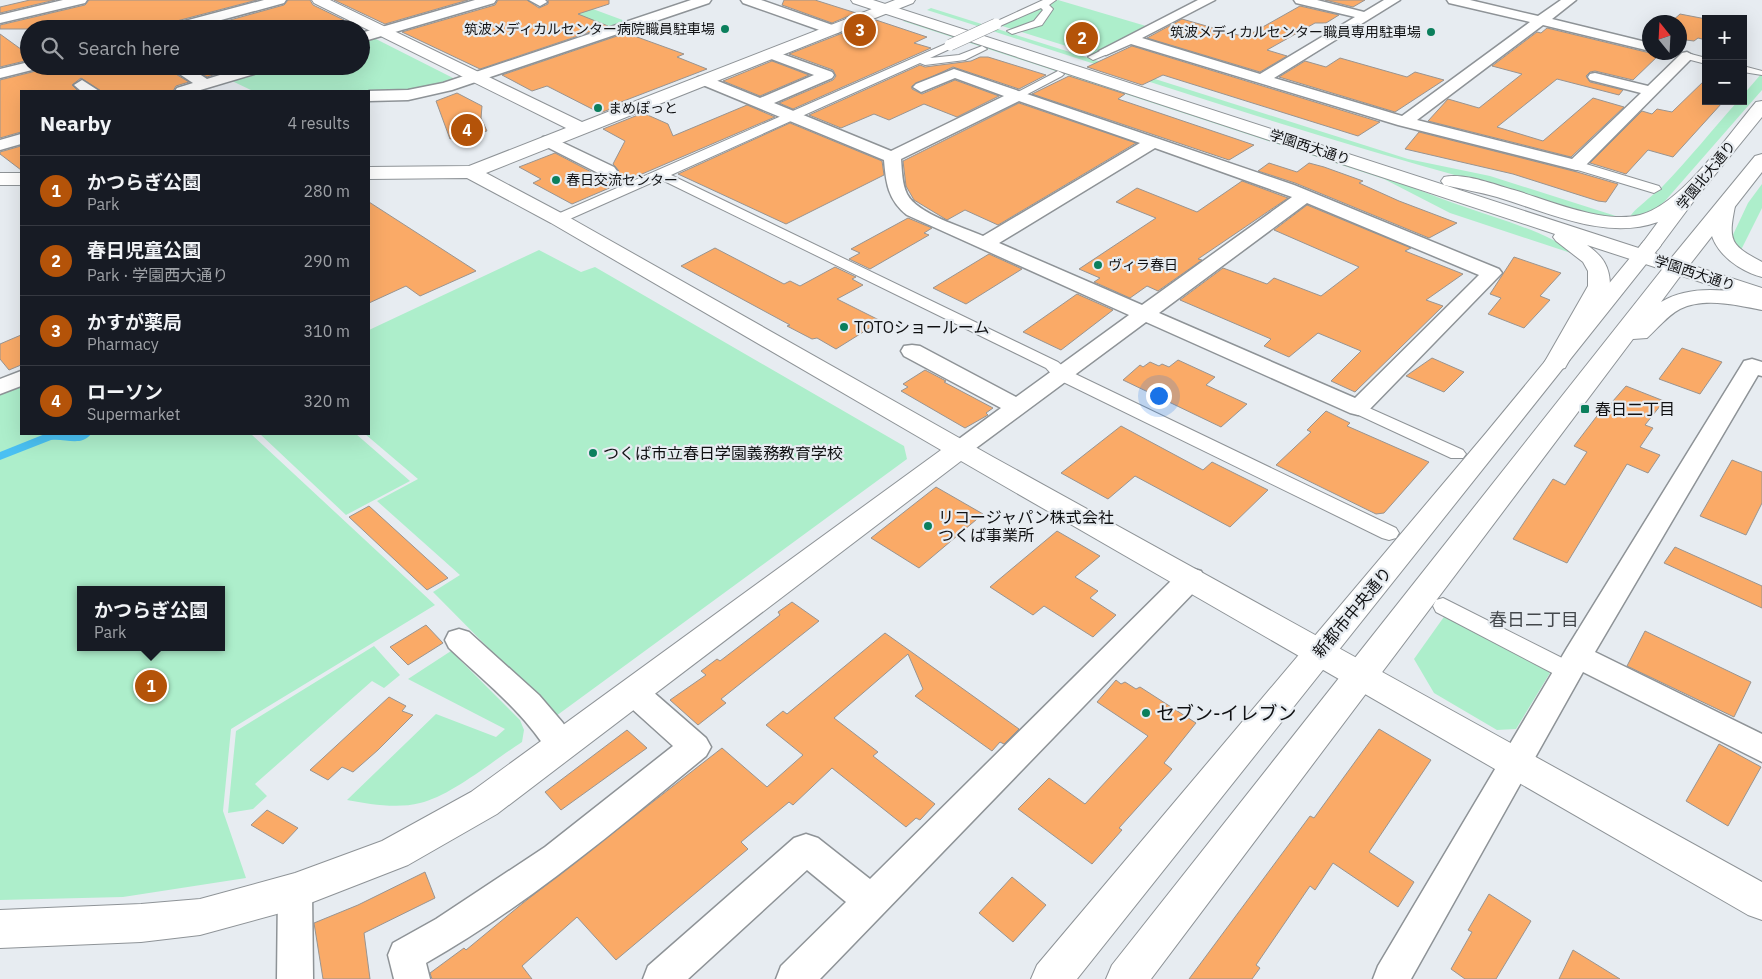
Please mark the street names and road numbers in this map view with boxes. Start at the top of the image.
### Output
street label: 学園西大通り [1267,125,1353,169]
street label: 学園北大通り [1673,137,1739,213]
street label: 学園西大通り [1652,251,1738,295]
street label: 新都市中央通り [1308,563,1396,661]

